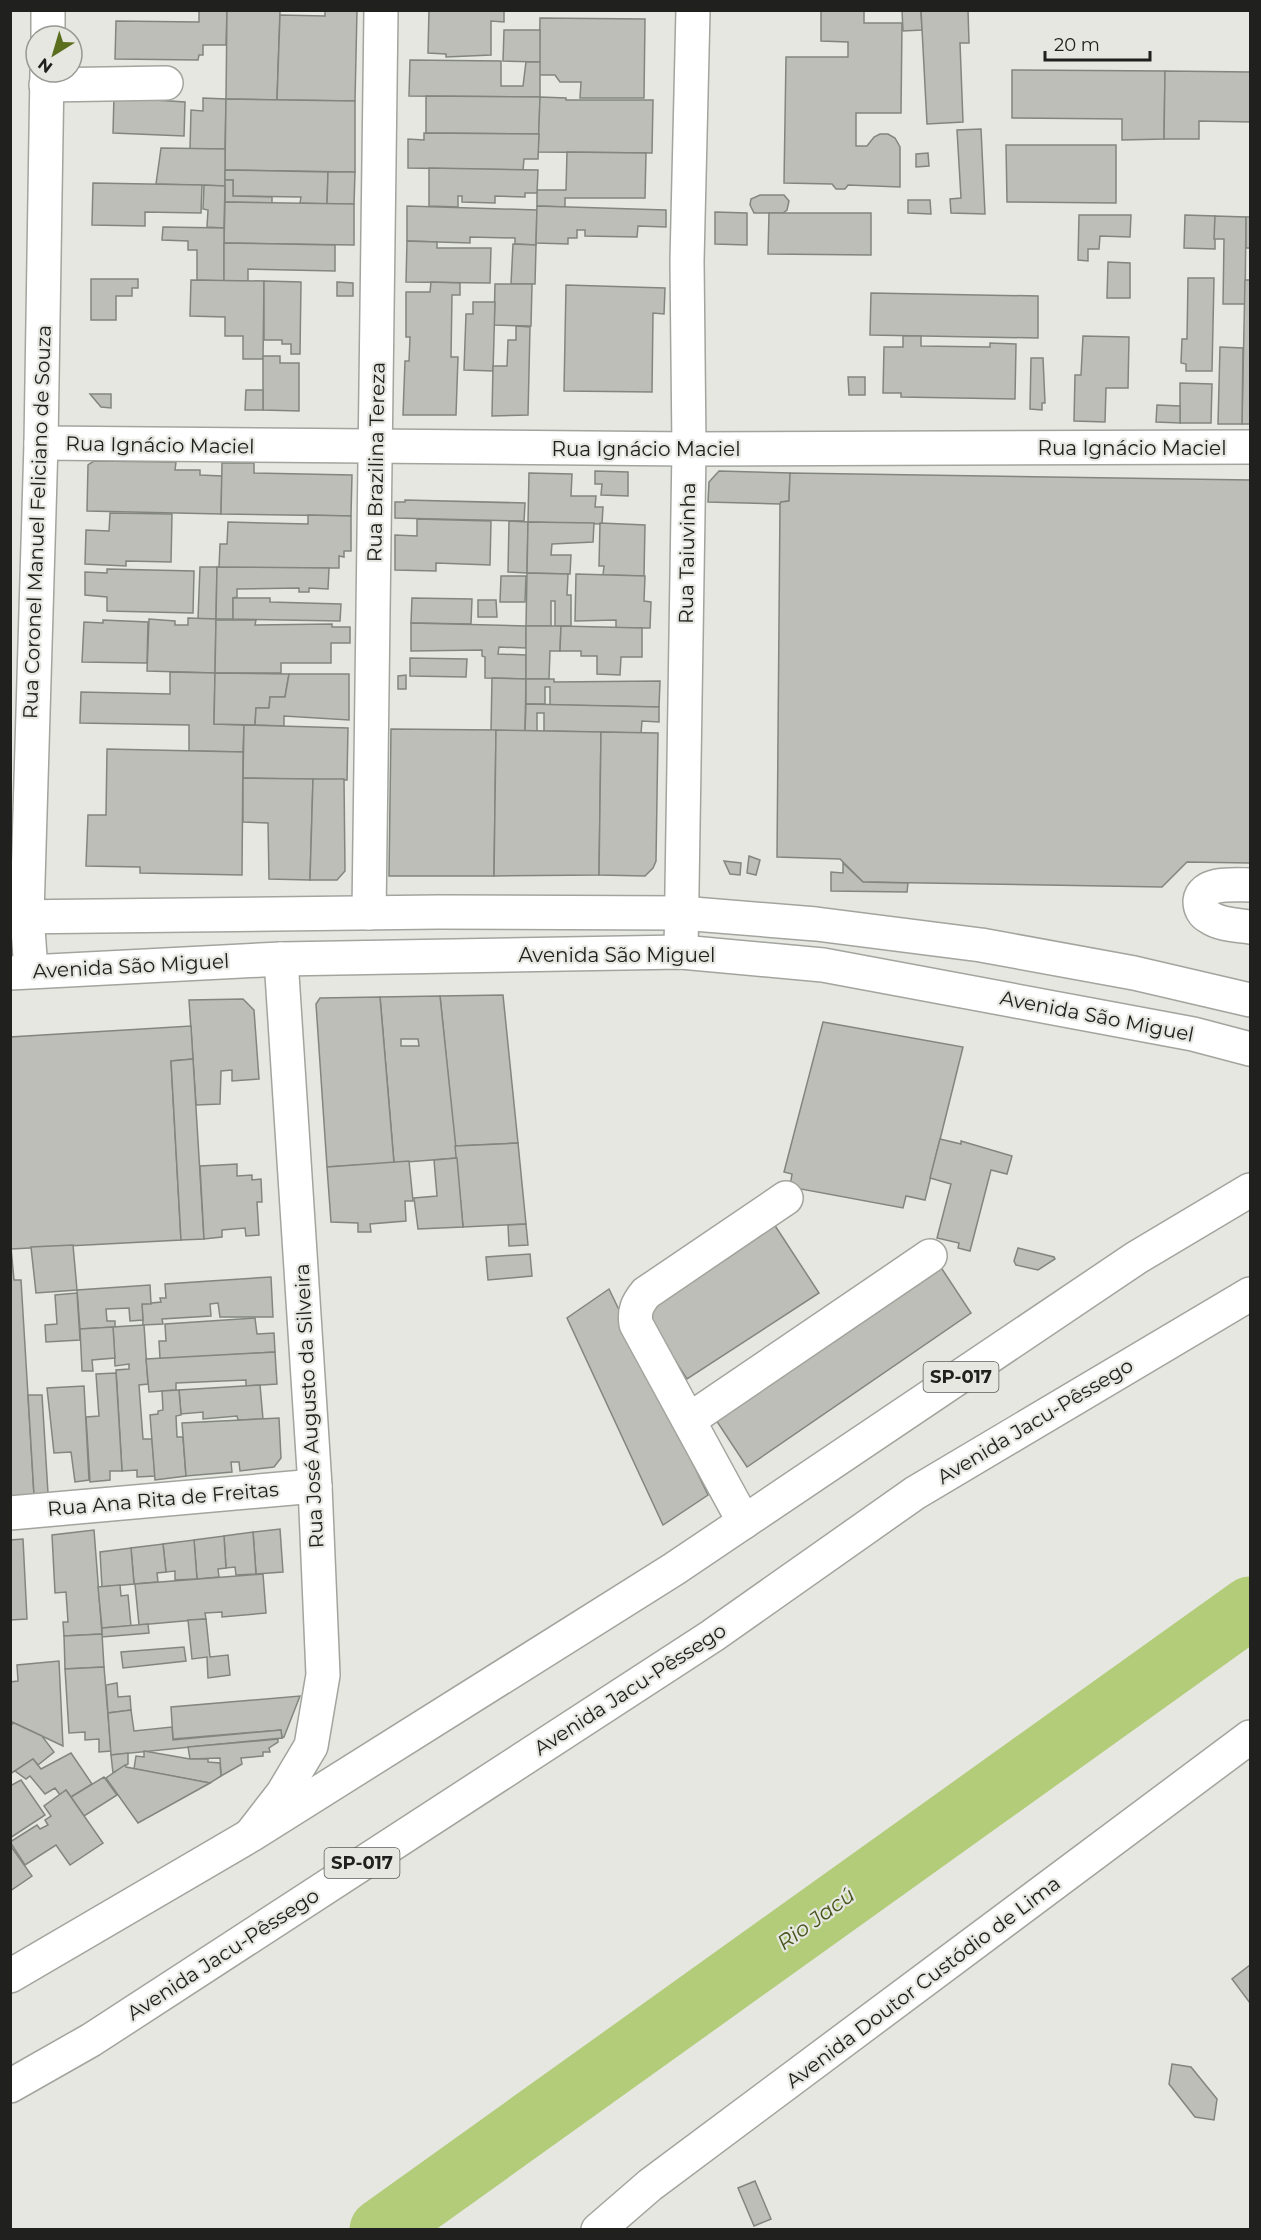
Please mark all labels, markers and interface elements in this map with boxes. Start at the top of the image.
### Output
north arrow [24,24,84,84]
scale bar [1045,24,1150,62]
text: 20 m [1054,34,1100,56]
text: N [34,54,56,77]
street label: Rua Coronel Manuel Feliciano de Souza [18,325,56,719]
street label: Rua Brazilina Tereza [362,362,390,562]
street label: Rua Ignácio Maciel [65,431,255,459]
street label: Rua Ignácio Maciel [1037,436,1227,460]
street label: Rua Ignácio Maciel [551,437,741,461]
street label: Rua Taiuvinha [674,482,700,624]
street label: Avenida São Miguel [519,943,715,967]
street label: Avenida São Miguel [32,949,230,983]
street label: Avenida São Miguel [998,985,1196,1047]
street label: Rua José Augusto da Silveira [290,1263,328,1549]
street label: Avenida Jacu-Pêssego [933,1353,1137,1489]
road number: SP-017 [924,1362,998,1392]
street label: Rua Ana Rita de Freitas [46,1477,280,1521]
street label: Avenida Jacu-Pêssego [529,1618,731,1760]
road number: SP-017 [324,1848,400,1878]
street label: Avenida Doutor Custódio de Lima [781,1871,1065,2093]
water label: Rio Jacú [772,1882,859,1955]
street label: Avenida Jacu-Pêssego [122,1883,324,2025]

